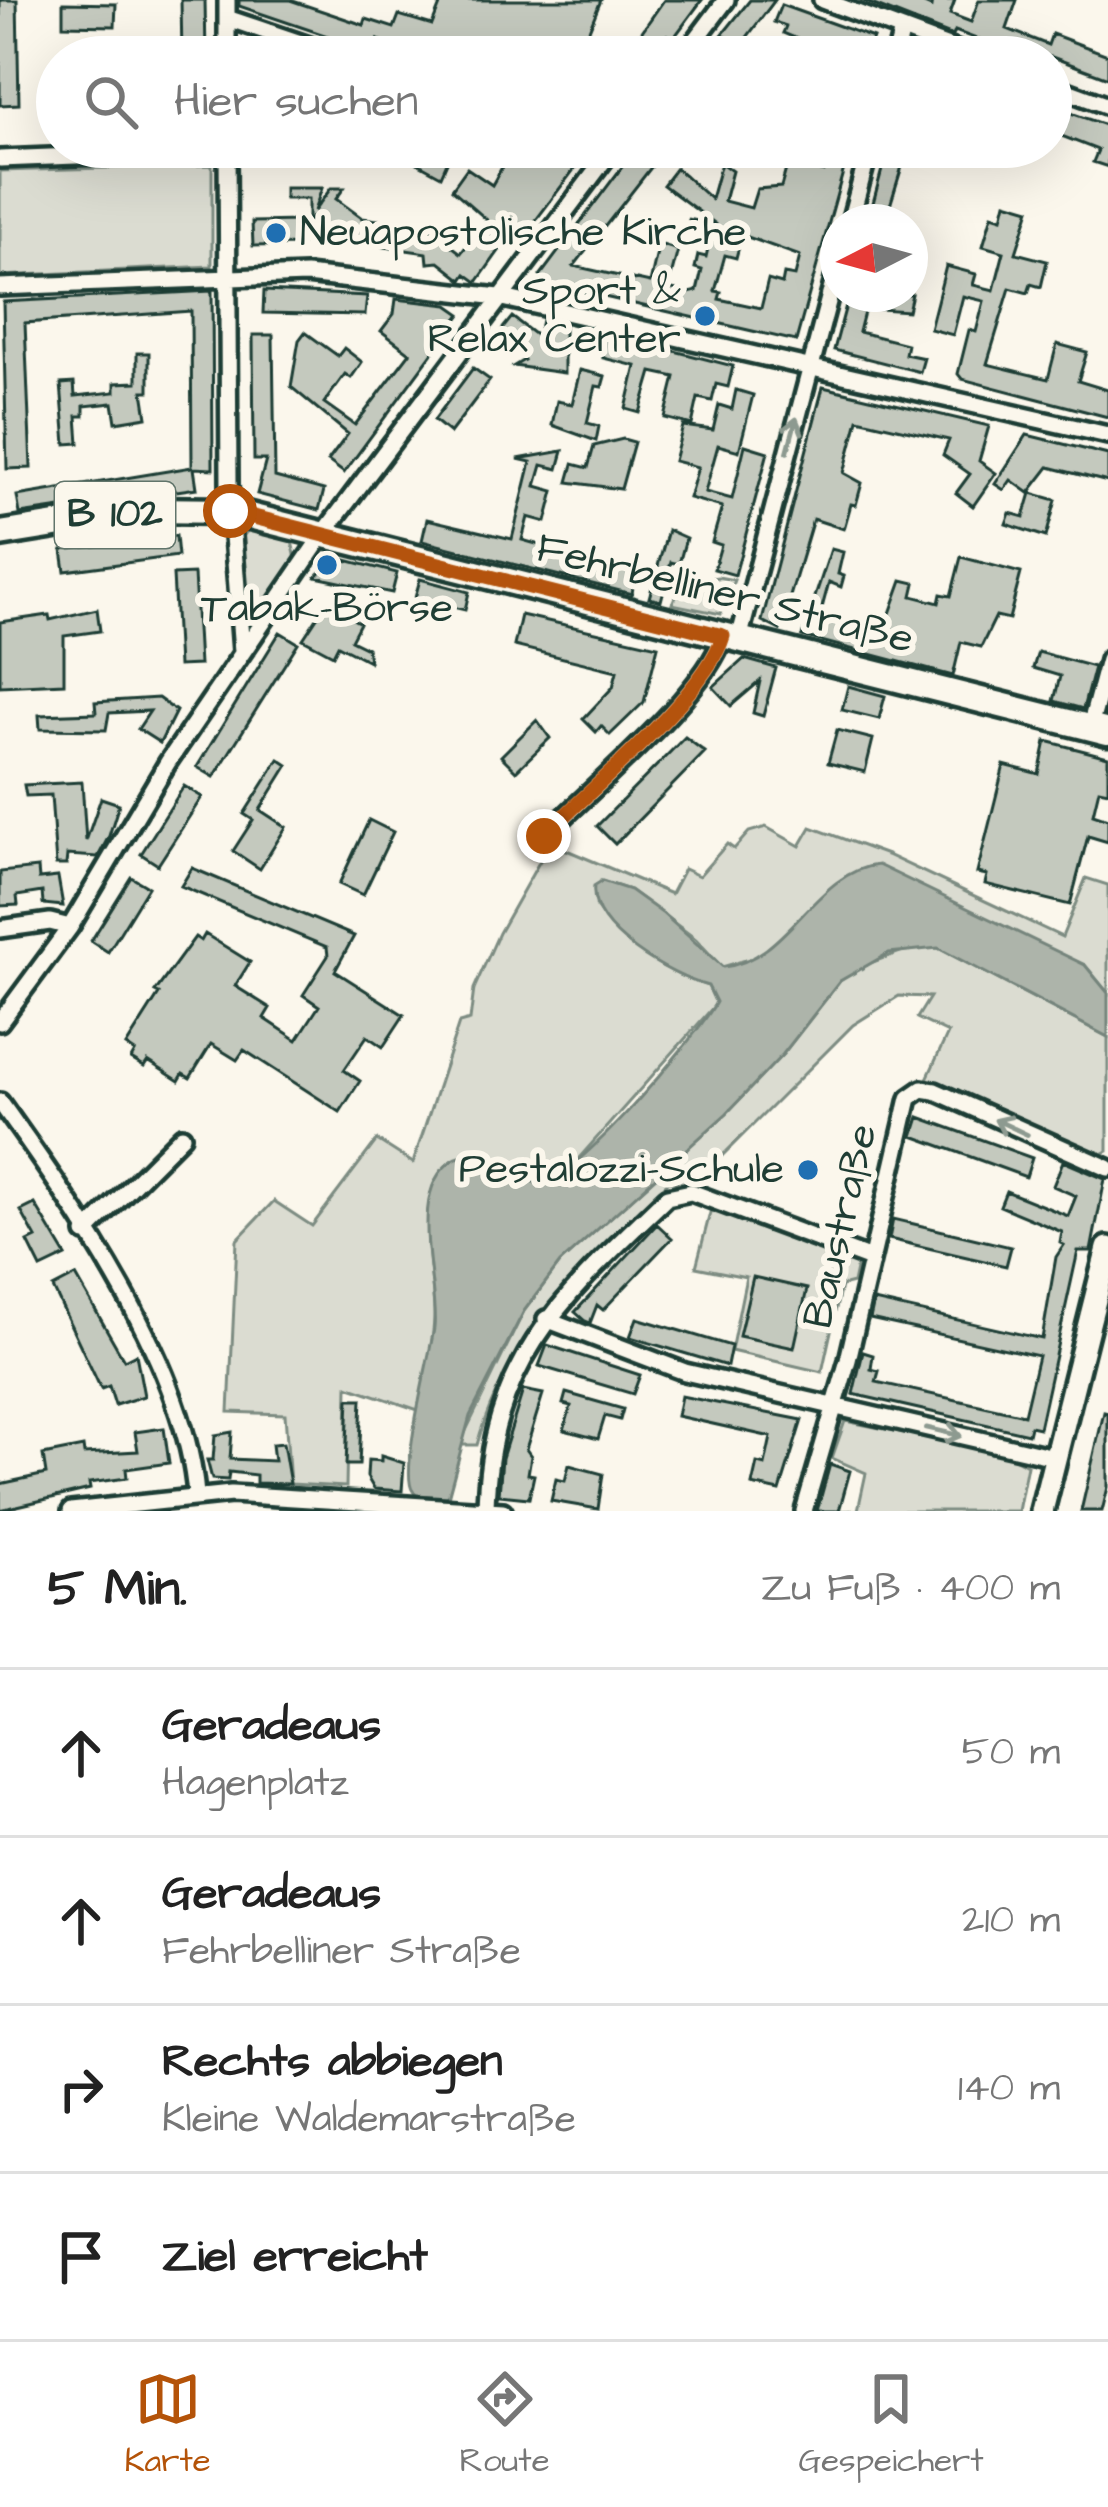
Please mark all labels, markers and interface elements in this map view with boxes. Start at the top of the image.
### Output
search box [36,36,1072,168]
icon: search [78,69,144,135]
text: Hier suchen [174,71,418,133]
place label: Neuapostolische Kirche [300,204,746,262]
north arrow [820,204,928,312]
marker: Neuapostolische Kirche [263,220,289,246]
place label: Sport & Relax Center [427,263,682,369]
marker: Sport & Relax Center [692,303,718,329]
one-way arrow [782,417,804,455]
road number: B 102 [55,482,175,548]
route start [203,484,257,538]
street label: Fehrbelliner Straße [530,519,920,669]
marker: Tabak-Börse [314,552,340,578]
place label: Tabak-Börse [201,580,453,638]
route end [517,809,571,863]
one-way arrow [994,1115,1030,1137]
street label: Baustraße [789,1118,893,1334]
place label: Pestalozzi-Schule [459,1141,784,1199]
marker: Pestalozzi-Schule [795,1157,821,1183]
one-way arrow [924,1421,962,1444]
text: 5 Min. [48,1554,187,1625]
text: Zu Fuß · 400 m [761,1562,1060,1616]
text: Geradeaus [162,1695,381,1757]
icon: ahead [48,1720,114,1786]
text: 50 m [962,1726,1060,1780]
text: Hagenplatz [162,1757,349,1811]
text: Geradeaus [162,1863,381,1925]
icon: ahead [48,1888,114,1954]
text: 210 m [962,1894,1060,1948]
text: Fehrbelliner Straße [162,1925,521,1979]
text: Rechts abbiegen [162,2031,503,2093]
icon: right [48,2056,114,2122]
text: 140 m [958,2062,1060,2116]
text: Kleine Waldemarstraße [162,2093,576,2147]
icon: arrive [48,2224,114,2290]
text: Ziel erreicht [162,2226,428,2288]
tab: Karte [124,2366,211,2484]
tab: Route [460,2366,550,2484]
tab: Gespeichert [798,2366,984,2484]

